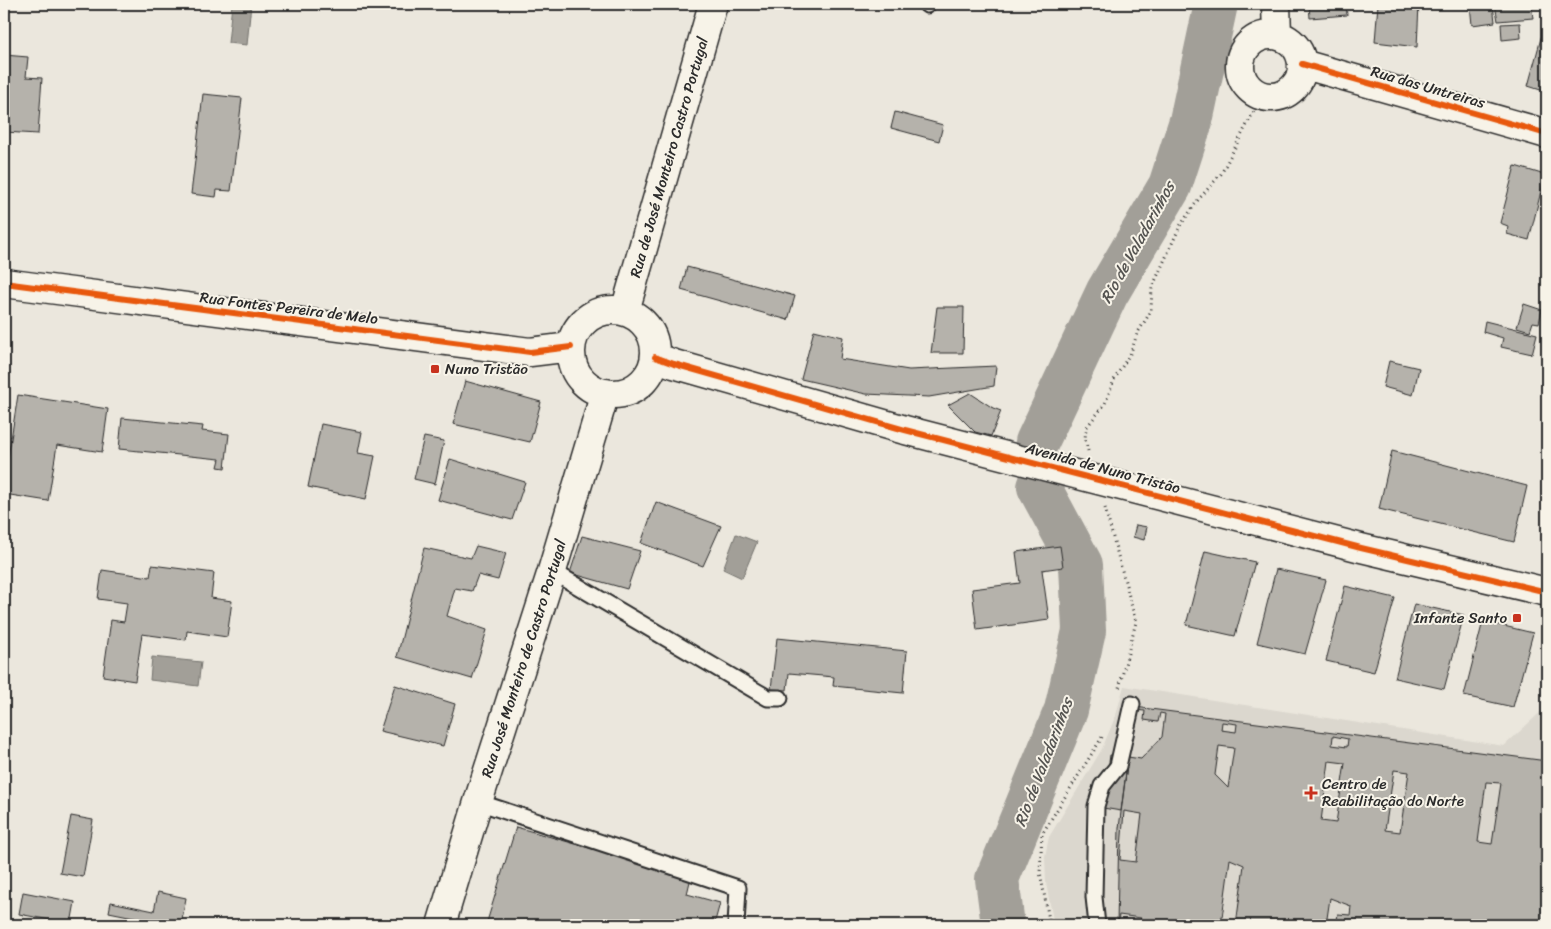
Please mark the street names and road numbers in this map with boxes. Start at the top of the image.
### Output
street label: Rua de José Monteiro Castro Portugal [622,33,716,281]
street label: Rua das Untreiras [1368,58,1488,116]
street label: Rua Fontes Pereira de Melo [198,284,380,332]
street label: Avenida de Nuno Tristão [1022,435,1184,501]
street label: Rua José Monteiro de Castro Portugal [474,536,574,781]

